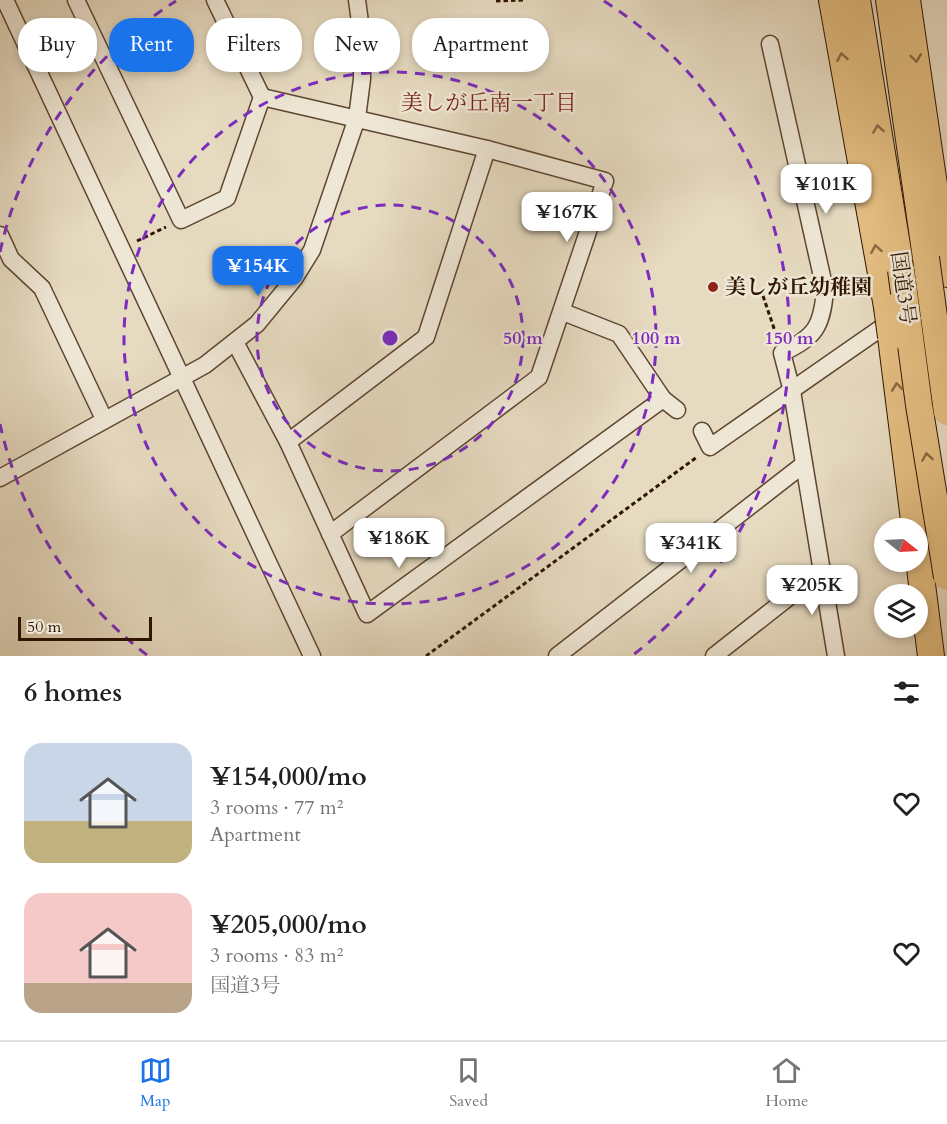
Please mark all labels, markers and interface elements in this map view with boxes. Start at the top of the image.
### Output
chip: Buy [18,18,97,72]
chip: Rent [109,18,194,72]
chip: Filters [206,18,302,72]
chip: New [314,18,400,72]
chip: Apartment [412,18,549,72]
one-way arrow [836,52,849,62]
one-way arrow [909,53,921,63]
district label: 美しが丘南一丁目 [401,88,577,118]
one-way arrow [872,125,885,135]
pin: ¥101K [784,164,868,215]
text: ¥101K [795,170,857,197]
pin: ¥167K [525,192,609,243]
text: ¥167K [536,198,598,225]
one-way arrow [870,244,883,254]
pin: ¥154K [216,246,300,297]
street label: 国道3号 [884,249,922,327]
text: ¥154K [227,252,289,279]
place label: 美しが丘幼稚園 [725,273,872,302]
marker: 美しが丘幼稚園 [706,280,720,294]
text: 50 m [503,326,543,351]
text: 100 m [631,326,681,351]
text: 150 m [764,326,814,351]
centre of rings [380,328,400,348]
one-way arrow [892,382,904,391]
one-way arrow [921,452,934,462]
pin: ¥186K [357,518,441,569]
north arrow [874,518,928,572]
map controls [874,518,928,638]
pin: ¥341K [649,523,733,574]
text: ¥186K [368,524,430,551]
text: ¥341K [660,529,722,556]
pin: ¥205K [770,565,854,616]
text: ¥205K [781,571,843,598]
button: layers [874,584,928,638]
scale bar [18,614,152,642]
text: 50 m [27,616,61,638]
text: 6 homes [24,675,122,710]
icon: filters [890,676,923,709]
text: ¥154,000/mo [210,759,367,794]
icon: home [72,767,144,839]
icon: heart [890,787,923,820]
text: 3 rooms · 77 m² [210,794,343,821]
text: Apartment [210,821,301,848]
text: ¥205,000/mo [210,907,367,942]
icon: home [72,917,144,989]
icon: heart [890,937,923,970]
text: 3 rooms · 83 m² [210,942,343,969]
text: 国道3号 [210,972,280,999]
tab: Map [139,1054,172,1112]
tab: Saved [449,1054,488,1112]
tab: Home [765,1054,808,1112]

